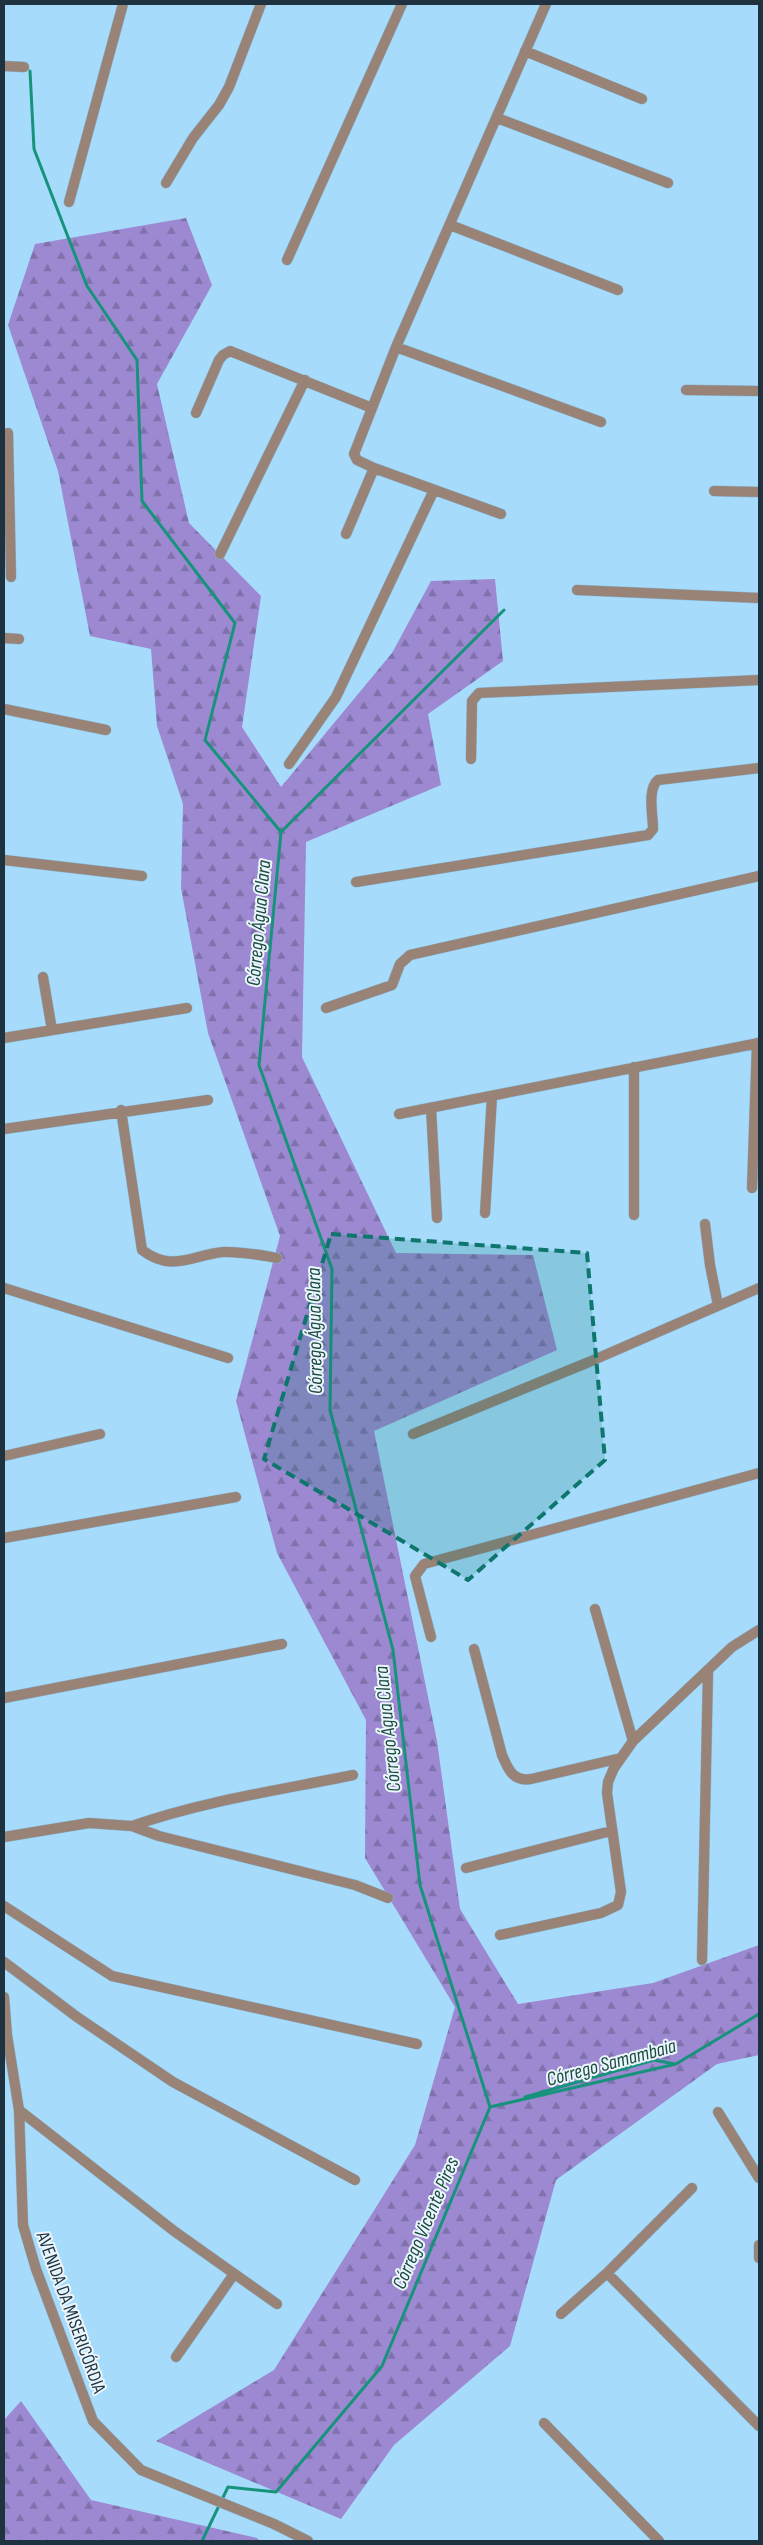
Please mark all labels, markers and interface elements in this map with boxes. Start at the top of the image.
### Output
water label: Córrego Água Clara [242,859,276,987]
water label: Córrego Água Clara [302,1268,328,1394]
water label: Córrego Água Clara [369,1665,407,1793]
water label: Córrego Samambaia [544,2034,679,2092]
water label: Córrego Vicente Pires [387,2154,465,2293]
street label: AVENIDA DA MISERICÓRDIA [30,2228,111,2397]

